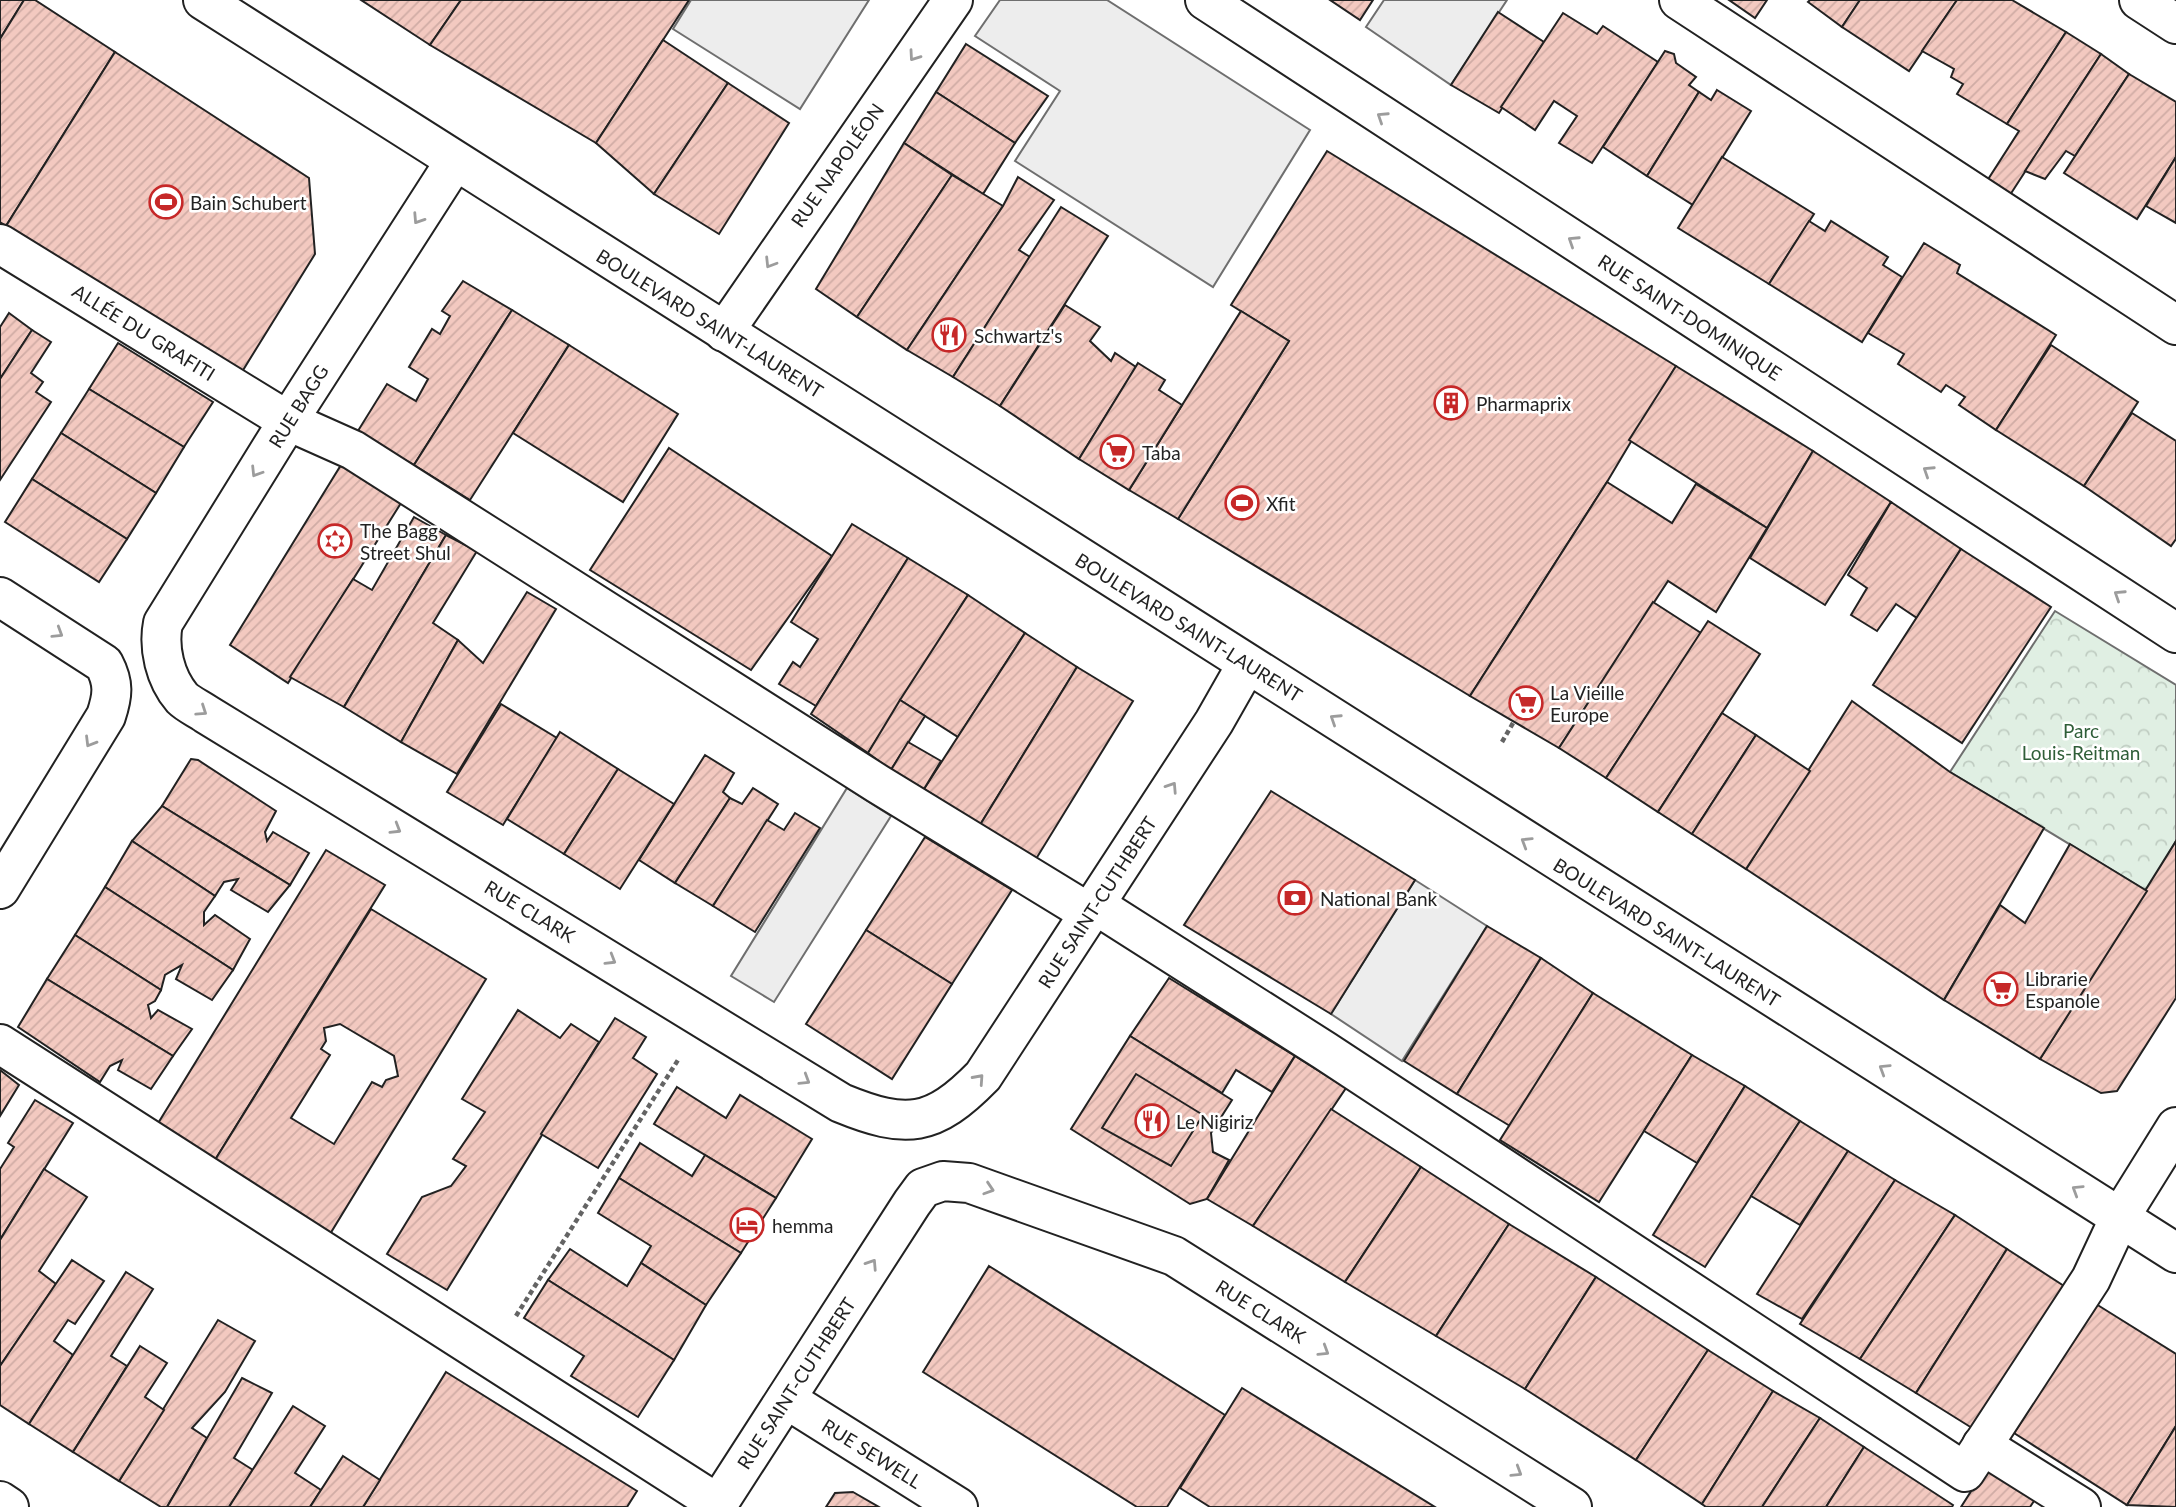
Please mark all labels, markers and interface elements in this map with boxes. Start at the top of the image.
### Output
one-way arrow [910,48,922,61]
street label: RUE NAPOLÉON [786,99,888,231]
one-way arrow [1377,112,1390,125]
sports icon: Bain Schubert [147,183,185,221]
place label: Bain Schubert [190,191,307,214]
one-way arrow [413,211,426,224]
one-way arrow [1568,236,1581,249]
street label: BOULEVARD SAINT-LAURENT [592,244,828,402]
street label: RUE SAINT-DOMINIQUE [1594,249,1786,385]
one-way arrow [765,255,778,268]
street label: ALLÉE DU GRAFITI [68,279,220,385]
restaurant icon: Schwartz's [930,316,968,354]
place label: Schwartz's [974,324,1062,347]
street label: RUE BAGG [263,360,333,452]
building icon: Pharmaprix [1432,384,1470,422]
place label: Pharmaprix [1476,392,1572,415]
supermarket icon: Taba [1098,433,1136,471]
place label: Taba [1142,441,1181,464]
one-way arrow [252,465,265,478]
one-way arrow [1923,467,1936,480]
sports icon: Xfit [1223,484,1261,522]
place label: Xfit [1266,492,1296,515]
place label: The Bagg Street Shul [360,519,451,564]
synagogue icon: The Bagg Street Shul [316,522,354,560]
street label: BOULEVARD SAINT-LAURENT [1071,548,1307,706]
one-way arrow [2113,591,2126,604]
one-way arrow [50,625,63,638]
place label: La Vieille Europe [1550,681,1624,726]
supermarket icon: La Vieille Europe [1507,684,1545,722]
one-way arrow [194,703,207,715]
one-way arrow [1330,715,1343,728]
park label: Parc Louis-Reitman [2022,719,2140,764]
one-way arrow [85,734,98,747]
one-way arrow [1164,782,1176,795]
street label: RUE SAINT-CUTHBERT [1033,812,1161,992]
one-way arrow [389,821,402,834]
one-way arrow [1521,838,1534,851]
street label: BOULEVARD SAINT-LAURENT [1549,853,1785,1011]
street label: RUE CLARK [481,875,580,947]
bank icon: National Bank [1276,879,1314,917]
place label: National Bank [1320,887,1438,910]
one-way arrow [604,952,617,965]
place label: Librarie Espanole [2025,967,2100,1012]
supermarket icon: Librarie Espanole [1982,970,2020,1008]
one-way arrow [1879,1064,1892,1077]
one-way arrow [797,1071,810,1084]
one-way arrow [971,1074,983,1087]
restaurant icon: Le Nigiriz [1133,1102,1171,1140]
place label: Le Nigiriz [1176,1110,1253,1133]
one-way arrow [982,1181,995,1195]
one-way arrow [2071,1186,2084,1199]
hotel icon: hemma [728,1206,766,1244]
place label: hemma [772,1214,833,1237]
one-way arrow [864,1259,877,1272]
street label: RUE CLARK [1212,1274,1310,1348]
street label: RUE SAINT-CUTHBERT [732,1293,860,1473]
one-way arrow [1317,1342,1330,1355]
street label: RUE SEWELL [818,1413,926,1493]
one-way arrow [1509,1464,1522,1477]

